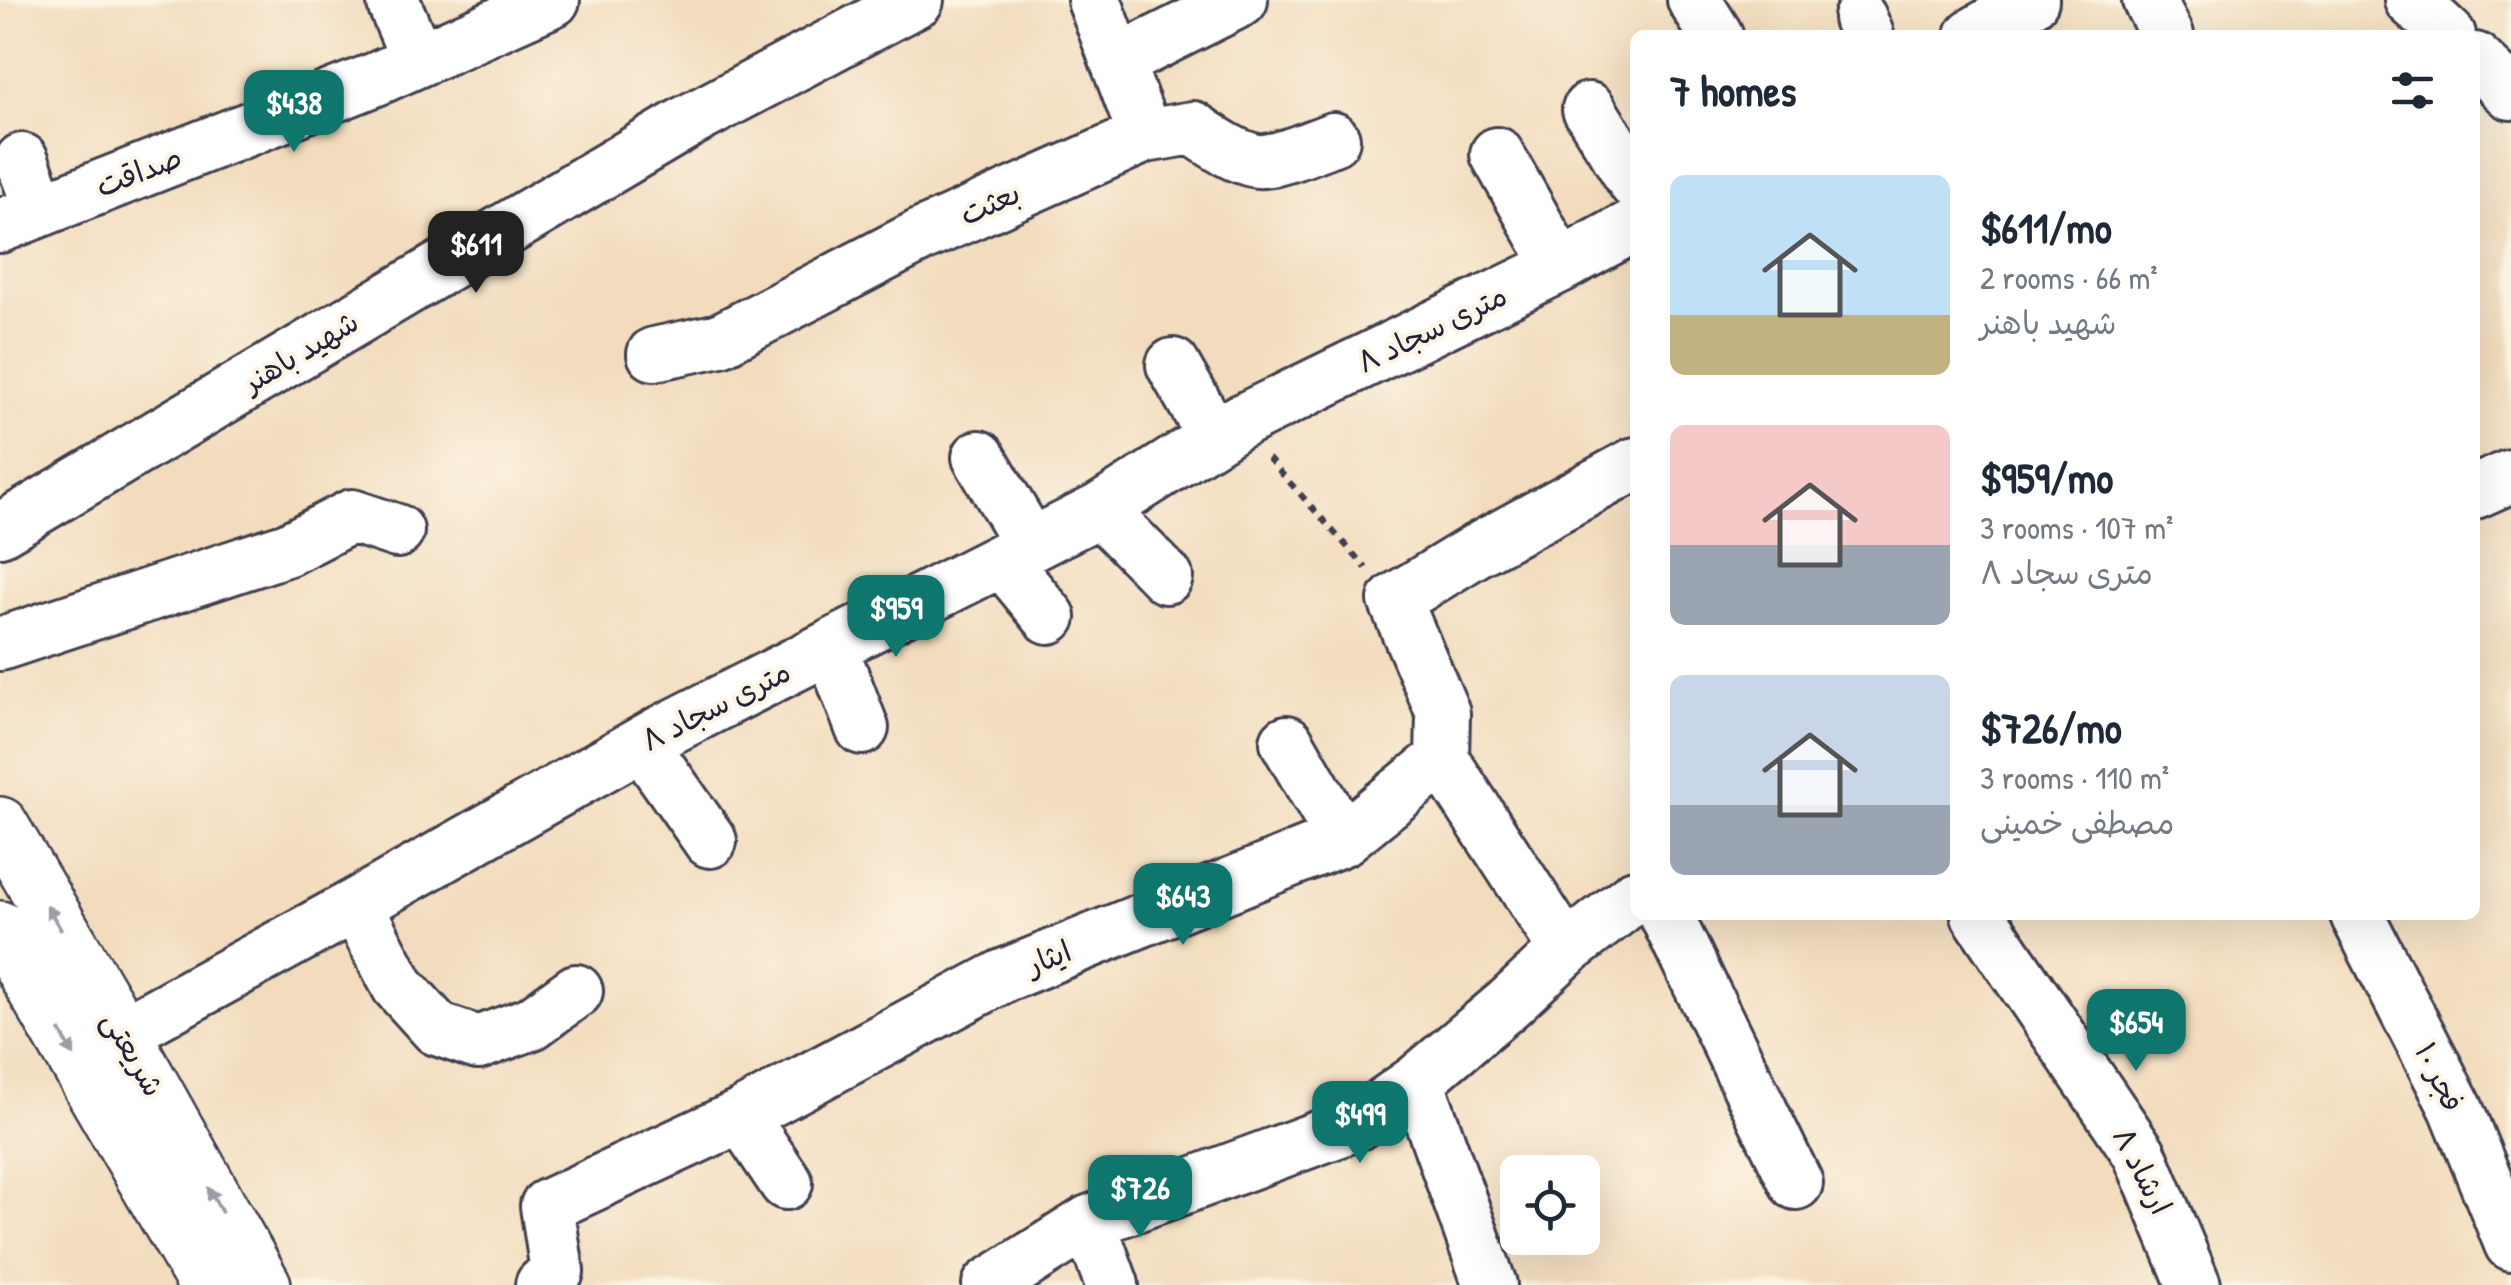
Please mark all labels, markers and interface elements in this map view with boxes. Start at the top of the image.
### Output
text: 7 homes [1670,62,1796,119]
icon: filters [2385,63,2440,118]
pin: $438 [235,70,353,155]
text: $438 [266,81,322,124]
street label: صداقت [90,136,187,206]
street label: بعثت [953,172,1026,234]
text: $611/mo [1980,199,2112,256]
pin: $611 [417,211,535,296]
icon: home [1750,215,1870,335]
text: $611 [450,222,502,265]
text: 2 rooms · 66 m² [1980,256,2158,299]
street label: ۸ متری سجاد [1350,275,1513,382]
street label: شهید باهنر [233,301,366,403]
text: شهید باهنر [1980,301,2117,344]
text: $959/mo [1980,449,2113,506]
icon: home [1750,465,1870,585]
text: 3 rooms · 107 m² [1980,506,2173,549]
text: ۸ متری سجاد [1980,551,2153,594]
pin: $959 [837,575,955,660]
text: $959 [869,586,923,629]
street label: ۸ متری سجاد [634,650,797,760]
text: $726/mo [1980,699,2122,756]
icon: home [1750,715,1870,835]
text: 3 rooms · 110 m² [1980,756,2169,799]
text: مصطفی خمینی [1980,801,2174,844]
pin: $643 [1124,863,1242,948]
text: $643 [1155,874,1211,917]
one-way arrow [46,903,63,932]
street label: ایثار [1018,930,1077,985]
pin: $654 [2077,989,2195,1074]
text: $654 [2109,1000,2163,1043]
street label: شریعتی [94,1004,174,1103]
one-way arrow [58,1029,75,1058]
street label: فجر ۱۰ [2406,1035,2474,1118]
pin: $499 [1301,1081,1419,1166]
text: $499 [1334,1092,1386,1135]
street label: ارشاد ۸ [2104,1120,2182,1221]
pin: $726 [1081,1155,1199,1240]
map controls [1500,1155,1600,1255]
button: locate [1500,1155,1600,1255]
text: $726 [1110,1166,1170,1209]
one-way arrow [207,1186,225,1214]

